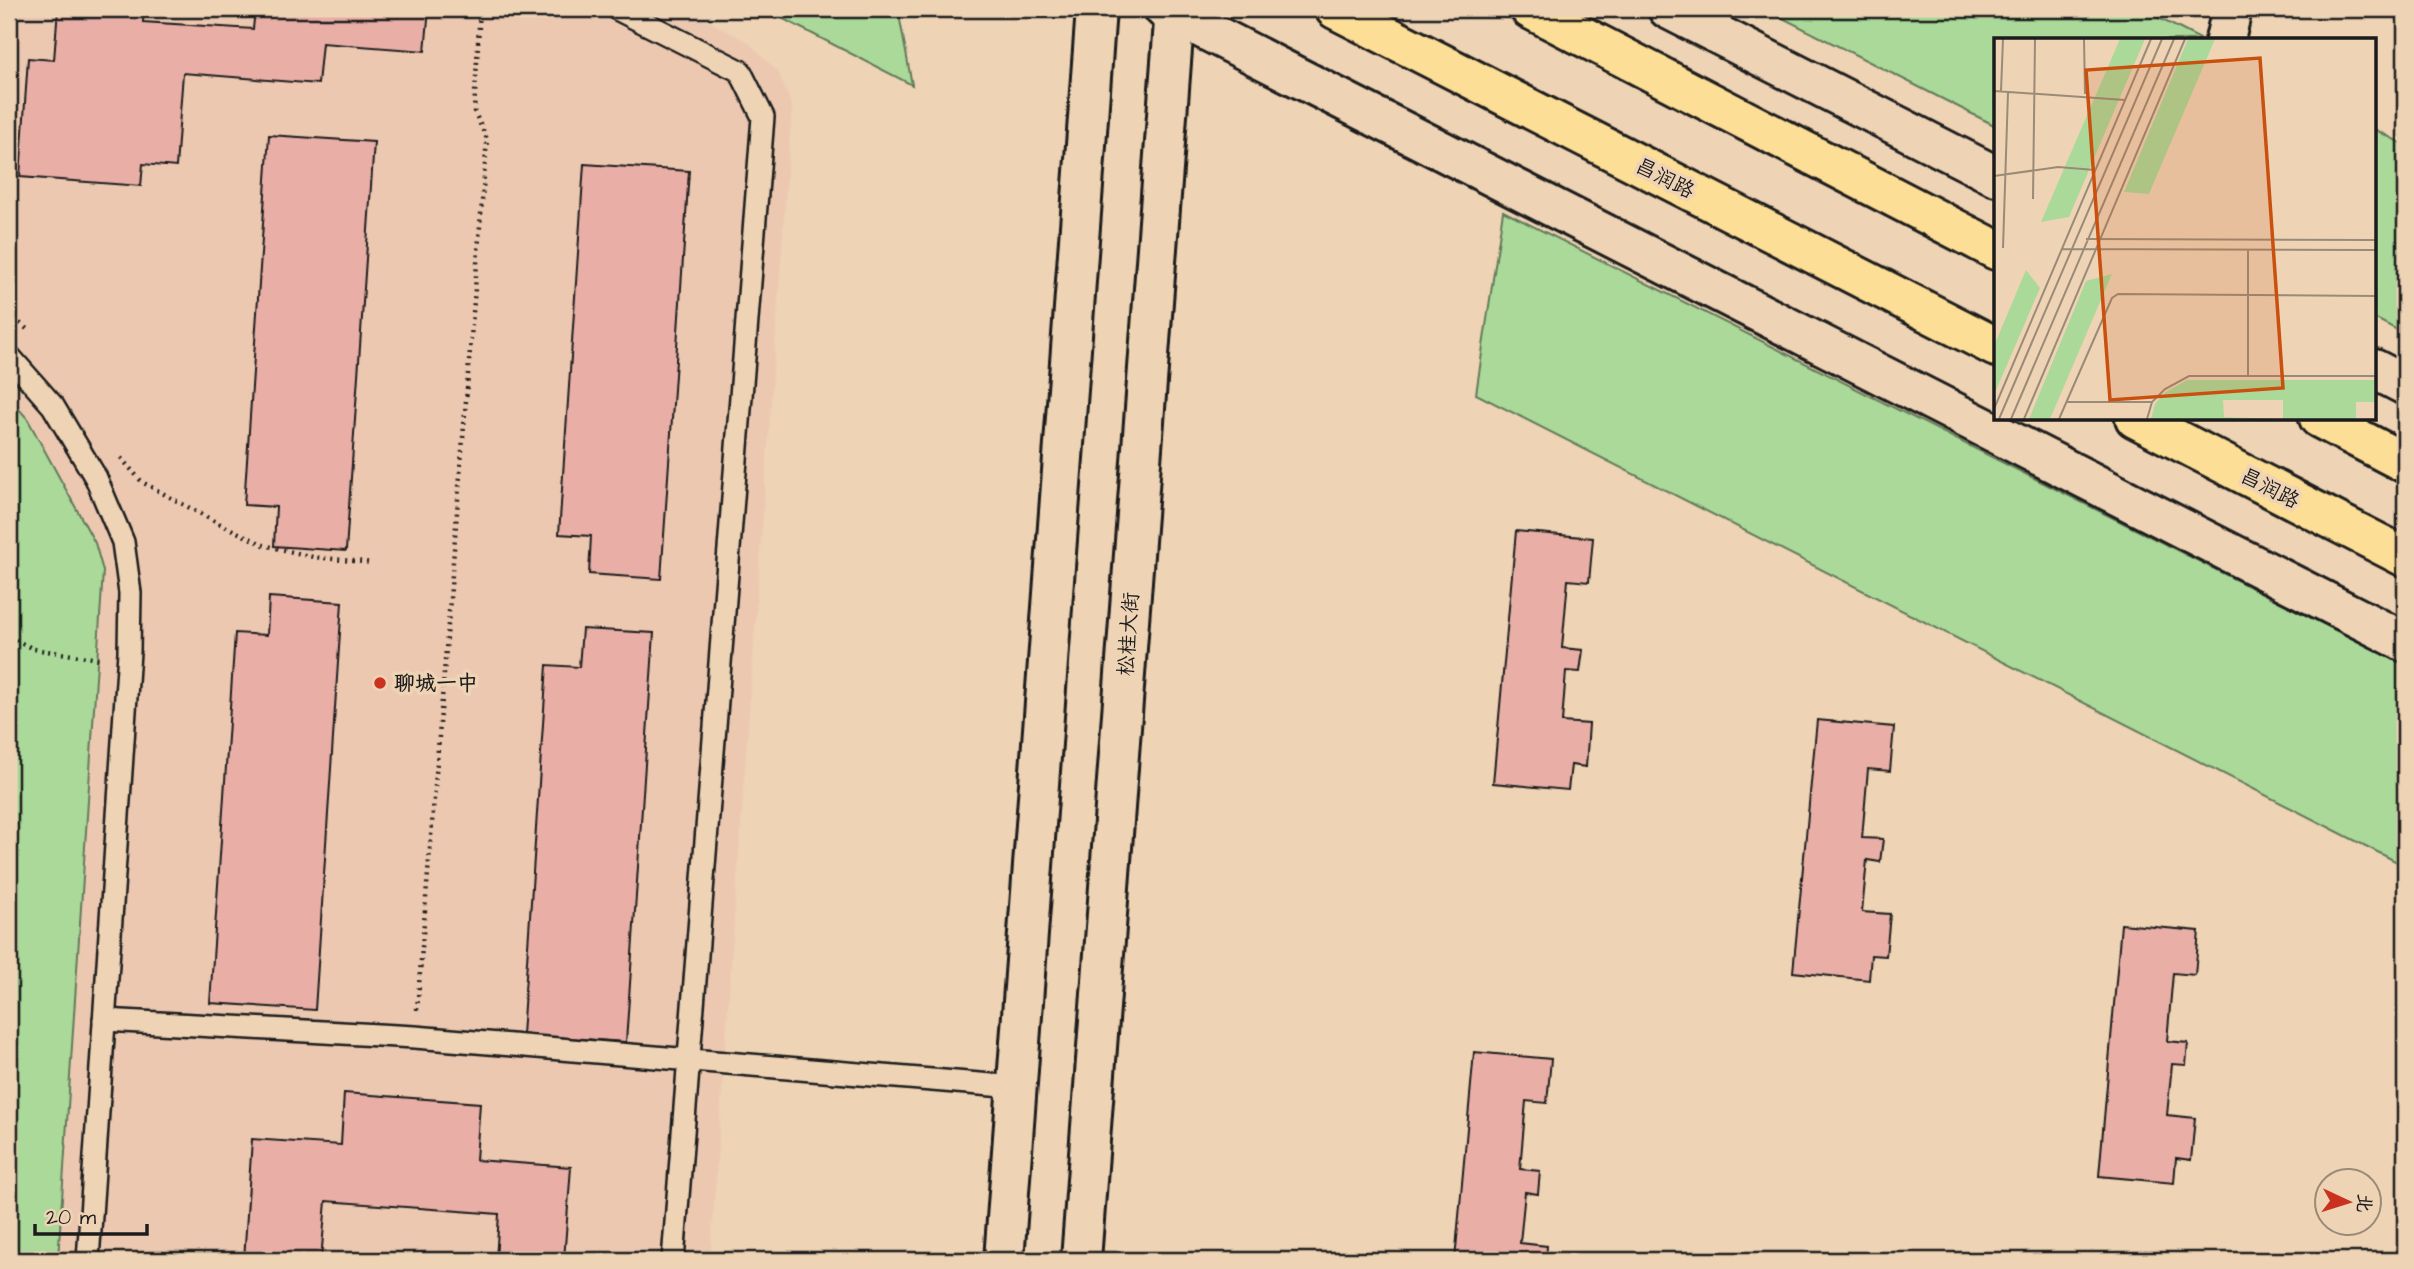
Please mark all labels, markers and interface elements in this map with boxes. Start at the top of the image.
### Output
inset map [1994,38,2376,420]
street label: 昌润路 [1630,151,1699,206]
street label: 昌润路 [2235,461,2304,516]
street label: 松桂大街 [1111,591,1146,677]
place label: 聊城一中 [394,669,478,698]
marker: 聊城一中 [372,675,388,691]
north arrow [2312,1168,2382,1238]
scale bar [35,1192,147,1236]
text: 北 [2349,1193,2378,1214]
text: 20 m [46,1203,97,1232]

